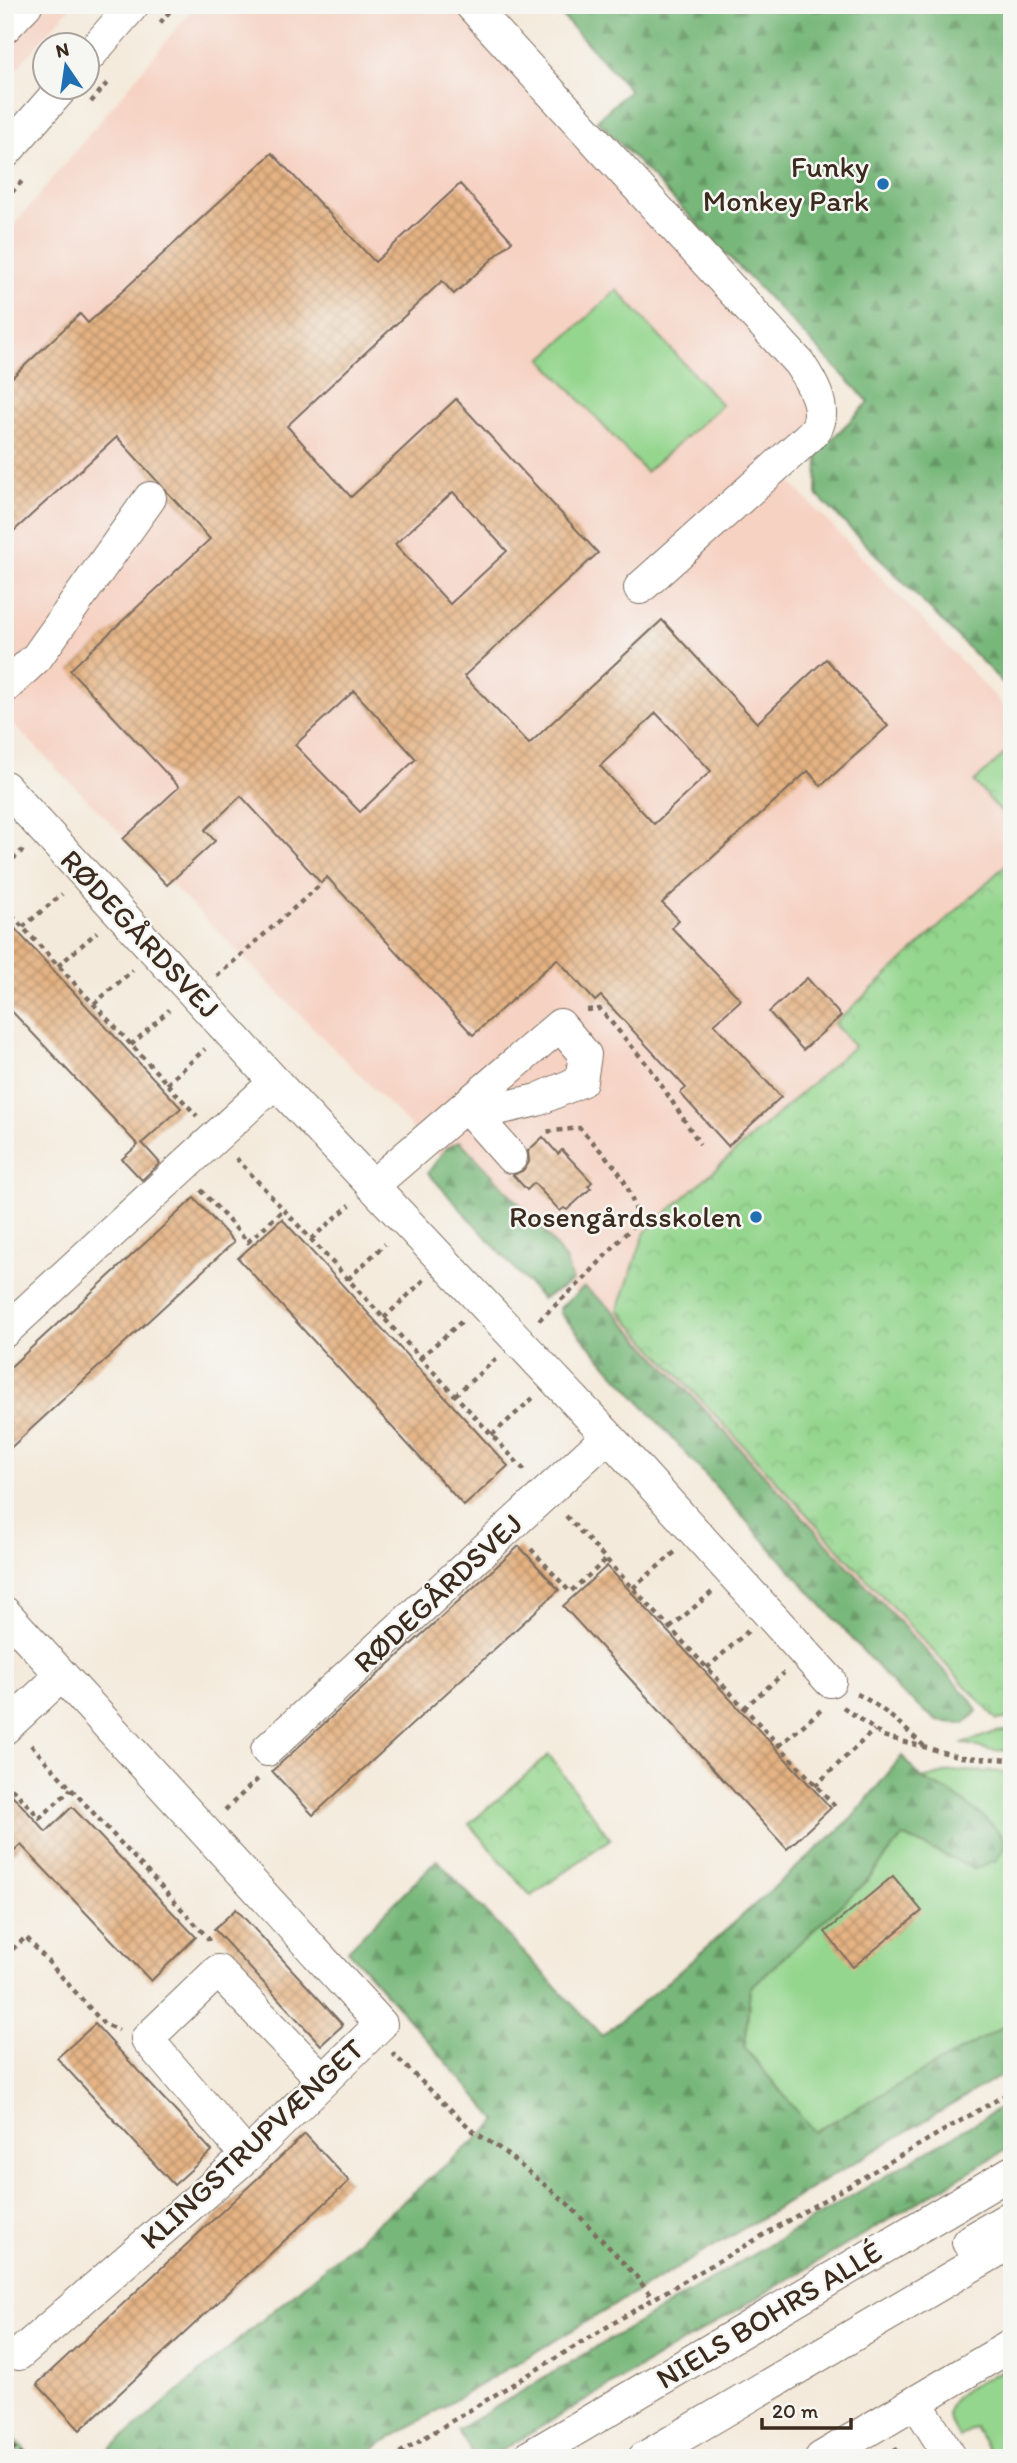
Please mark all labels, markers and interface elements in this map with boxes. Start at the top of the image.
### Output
north arrow [32,32,102,102]
text: N [53,37,71,63]
place label: Funky Monkey Park [703,148,869,219]
marker: Funky Monkey Park [875,176,891,192]
street label: RØDEGÅRDSVEJ [53,842,228,1026]
place label: Rosengårdsskolen [509,1198,742,1235]
marker: Rosengårdsskolen [748,1209,764,1225]
street label: RØDEGÅRDSVEJ [346,1505,530,1680]
street label: KLINGSTRUPVÆNGET [132,2030,371,2257]
street label: NIELS BOHRS ALLÉ [649,2233,888,2397]
scale bar [762,2386,851,2430]
text: 20 m [772,2398,819,2423]

